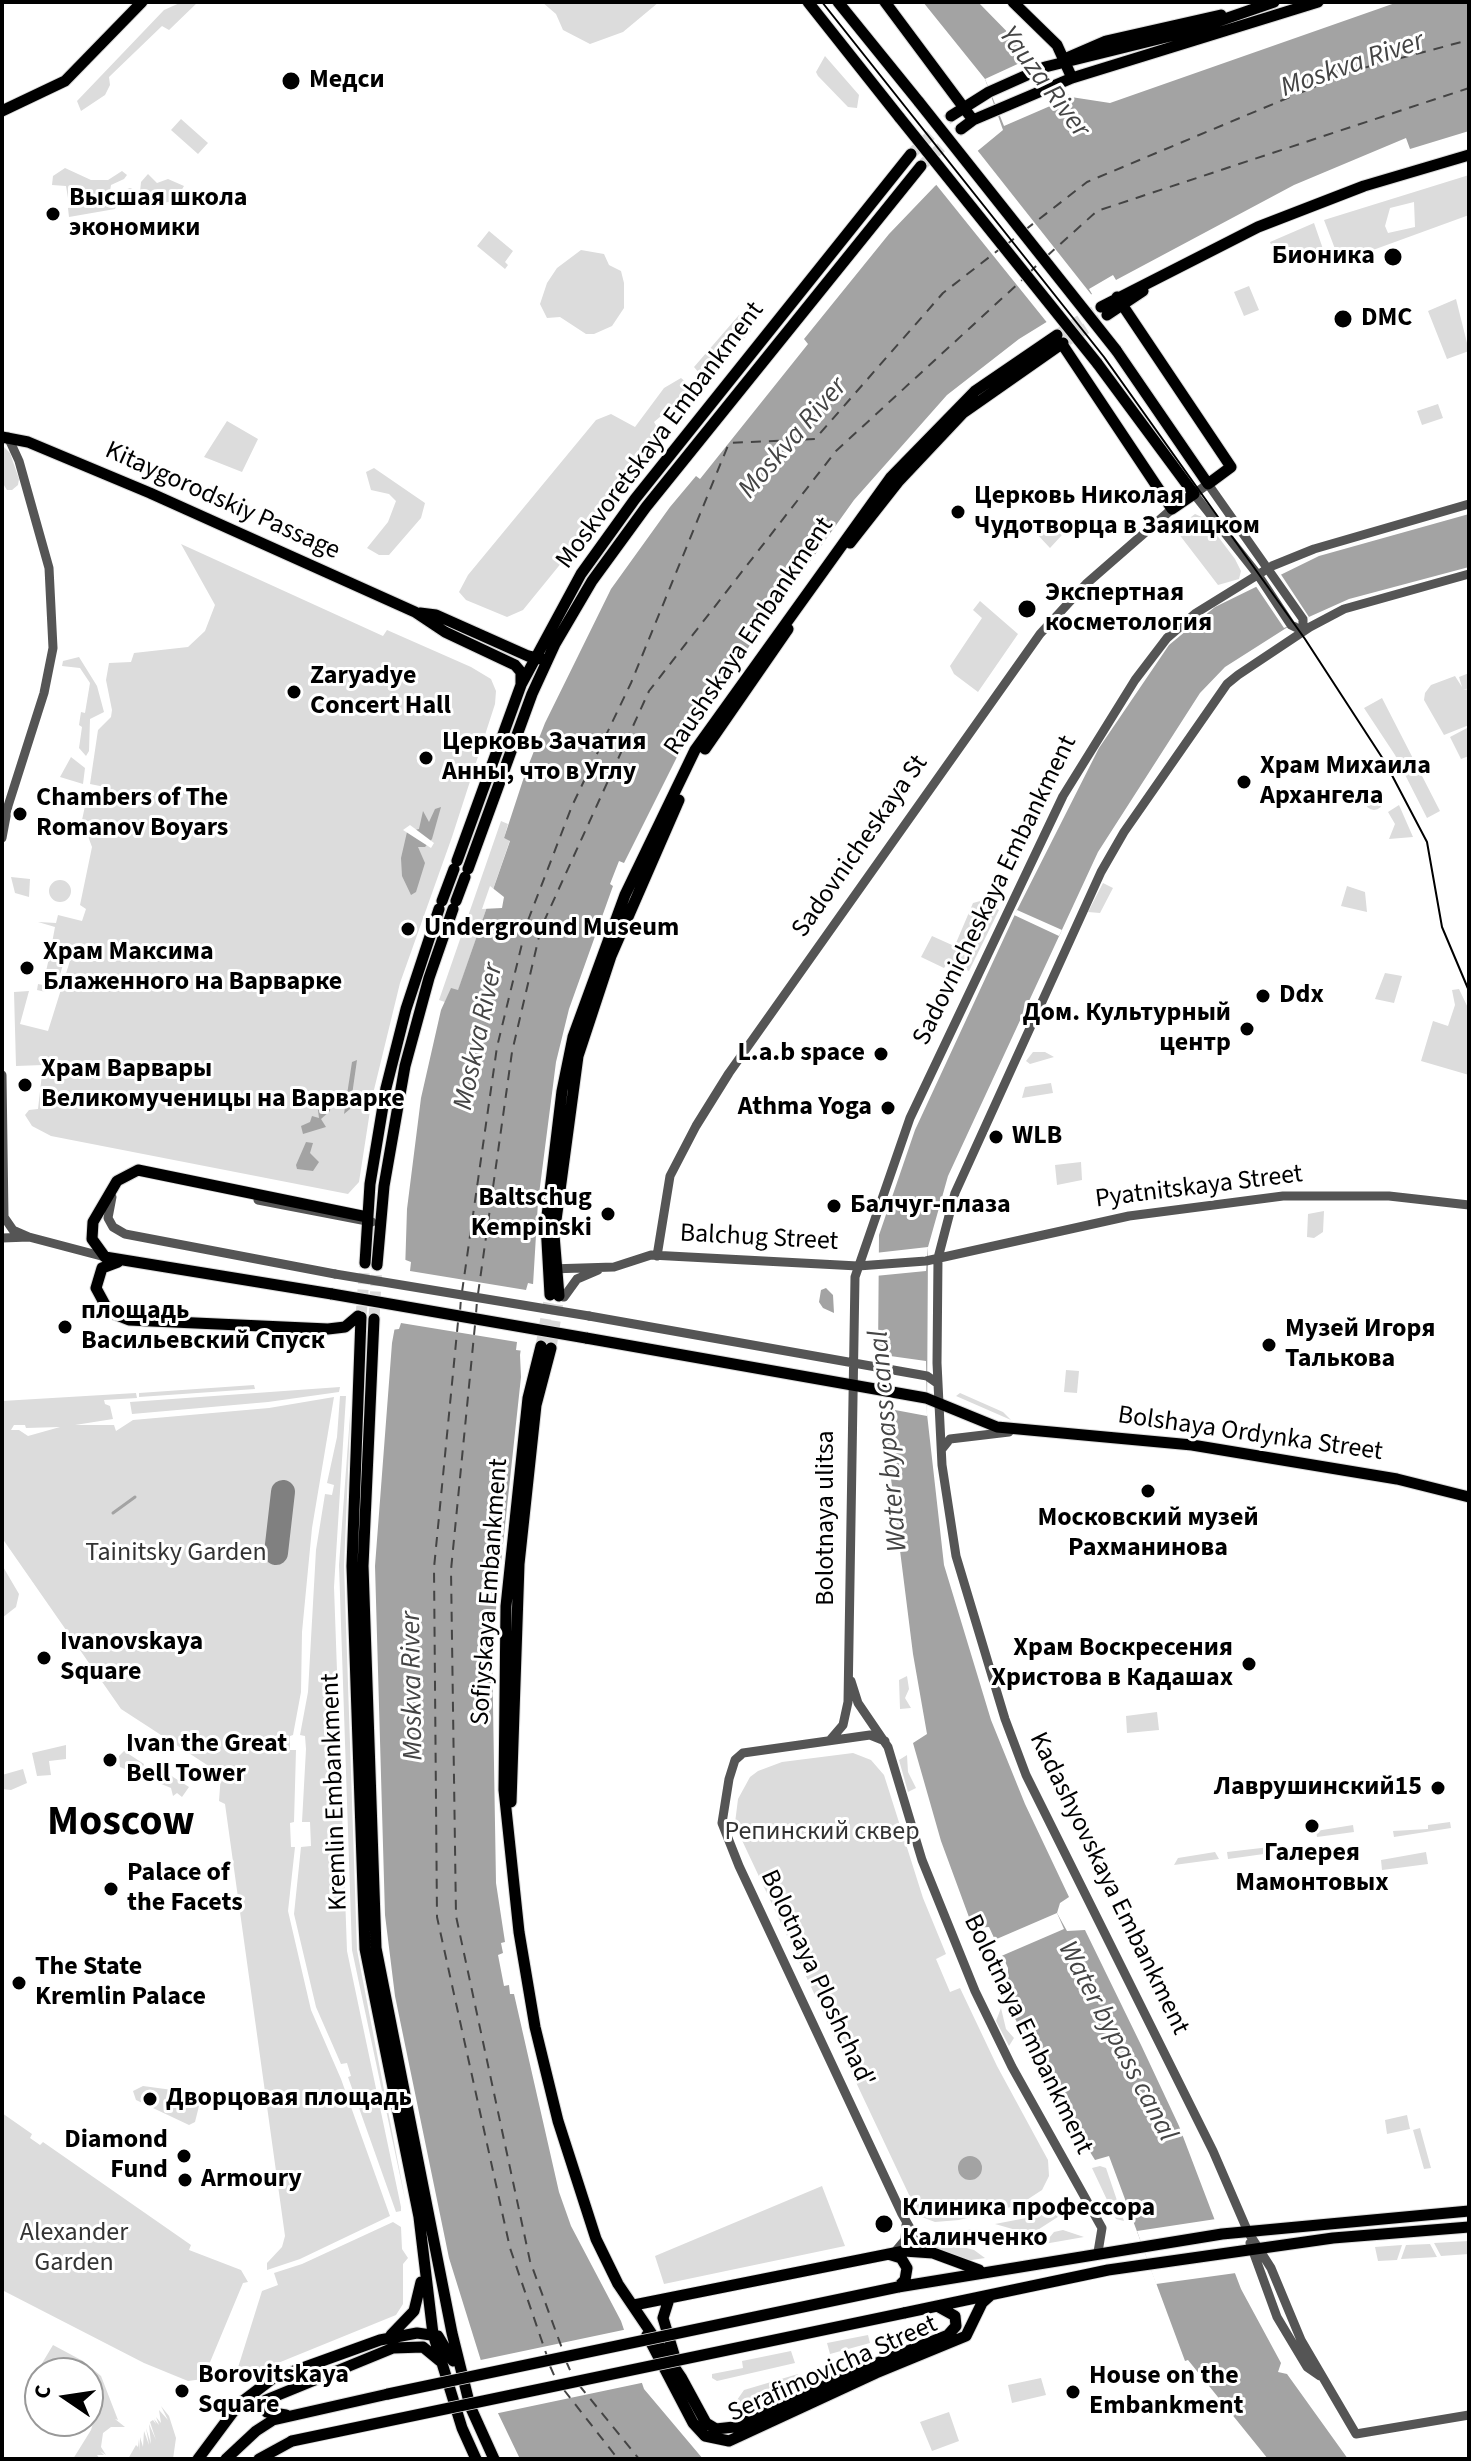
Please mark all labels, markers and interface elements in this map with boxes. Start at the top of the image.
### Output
water label: Yauza River [990,21,1096,145]
water label: Moskva River [1277,26,1429,106]
place label: Медси [309,65,385,97]
marker: Медси [280,70,302,92]
place label: Высшая школа экономики [69,183,248,244]
marker: Высшая школа экономики [44,205,62,223]
place label: Бионика [1272,241,1375,273]
marker: Бионика [1382,246,1404,268]
street label: Moskvoretskaya Embankment [550,296,772,576]
place label: DMC [1361,303,1412,335]
marker: DMC [1332,308,1354,330]
water label: Moskva River [732,372,856,506]
street label: Kitaygorodskiy Passage [100,436,344,568]
place label: Церковь Николая Чудотворца в Заяицком [974,481,1260,542]
marker: Церковь Николая Чудотворца в Заяицком [949,503,967,521]
street label: Raushskaya Embankment [659,512,841,762]
place label: Экспертная косметология [1045,578,1212,640]
marker: Экспертная косметология [1016,598,1038,620]
place label: Zaryadye Concert Hall [310,661,451,722]
marker: Zaryadye Concert Hall [285,683,303,701]
place label: Церковь Зачатия Анны, что в Углу [442,727,646,788]
street label: Sadovnicheskaya Embankment [907,731,1085,1051]
marker: Церковь Зачатия Анны, что в Углу [417,749,435,767]
street label: Sadovnicheskaya St [786,750,936,944]
place label: Храм Михаила Архангела [1260,751,1431,812]
marker: Храм Михаила Архангела [1235,773,1253,791]
place label: Chambers of The Romanov Boyars [36,783,228,844]
marker: Chambers of The Romanov Boyars [11,805,29,823]
place label: Underground Museum [424,913,679,945]
marker: Underground Museum [399,920,417,938]
place label: Храм Максима Блаженного на Варварке [43,937,342,998]
marker: Храм Максима Блаженного на Варварке [18,959,36,977]
water label: Moskva River [448,960,512,1114]
place label: Ddx [1279,980,1324,1012]
marker: Ddx [1254,987,1272,1005]
place label: Дом. Культурный центр [1023,998,1231,1060]
marker: Дом. Культурный центр [1238,1020,1256,1038]
place label: L.a.b space [737,1038,865,1070]
marker: L.a.b space [872,1045,890,1063]
place label: Храм Варвары Великомученицы на Варварке [41,1054,405,1116]
marker: Храм Варвары Великомученицы на Варварке [16,1076,34,1094]
place label: Athma Yoga [738,1092,872,1124]
marker: Athma Yoga [879,1099,897,1117]
place label: WLB [1012,1121,1062,1153]
marker: WLB [987,1128,1005,1146]
street label: Pyatnitskaya Street [1094,1160,1304,1216]
place label: Baltschug Kempinski [471,1183,592,1244]
place label: Балчуг-плаза [850,1190,1011,1222]
marker: Балчуг-плаза [825,1197,843,1215]
marker: Baltschug Kempinski [599,1205,617,1223]
street label: Balchug Street [679,1219,839,1259]
place label: площадь Васильевский Спуск [81,1296,325,1358]
place label: Музей Игоря Талькова [1285,1314,1435,1376]
marker: площадь Васильевский Спуск [56,1318,74,1336]
water label: Water bypass canal [864,1329,916,1553]
marker: Музей Игоря Талькова [1260,1336,1278,1354]
street label: Bolshaya Ordynka Street [1116,1401,1384,1469]
street label: Bolotnaya ulitsa [811,1430,843,1606]
street label: Sofiyskaya Embankment [466,1457,516,1727]
marker: Московский музей Рахманинова [1139,1482,1157,1500]
place label: Московский музей Рахманинова [1037,1503,1259,1564]
park label: Tainitsky Garden [85,1538,267,1570]
water label: Moskva River [396,1611,432,1761]
place label: Ivanovskaya Square [60,1627,203,1688]
place label: Храм Воскресения Христова в Кадашах [991,1633,1233,1694]
marker: Ivanovskaya Square [35,1649,53,1667]
marker: Храм Воскресения Христова в Кадашах [1240,1655,1258,1673]
street label: Kremlin Embankment [316,1673,356,1911]
street label: Kadashyovskaya Embankment [1021,1728,1195,2040]
place label: Ivan the Great Bell Tower [126,1729,287,1790]
marker: Ivan the Great Bell Tower [101,1751,119,1769]
place label: Лаврушинский15 [1214,1772,1422,1804]
marker: Лаврушинский15 [1429,1779,1447,1797]
district label: Moscow [47,1800,195,1850]
park label: Репинский сквер [724,1817,920,1849]
marker: Галерея Мамонтовых [1303,1817,1321,1835]
place label: Галерея Мамонтовых [1235,1838,1389,1900]
place label: Palace of the Facets [127,1858,243,1920]
street label: Bolotnaya Ploshchad' [752,1865,880,2093]
marker: Palace of the Facets [102,1880,120,1898]
street label: Bolotnaya Embankment [955,1910,1099,2160]
water label: Water bypass canal [1049,1936,1183,2148]
place label: The State Kremlin Palace [35,1952,206,2014]
marker: The State Kremlin Palace [10,1974,28,1992]
place label: Дворцовая площадь [166,2083,412,2115]
marker: Дворцовая площадь [141,2090,159,2108]
place label: Diamond Fund [64,2125,168,2186]
marker: Diamond Fund [175,2147,193,2165]
place label: Armoury [201,2164,302,2196]
marker: Armoury [176,2171,194,2189]
place label: Клиника профессора Калинченко [902,2193,1155,2254]
marker: Клиника профессора Калинченко [873,2213,895,2235]
park label: Alexander Garden [20,2218,128,2280]
street label: Serafimovicha Street [724,2310,942,2430]
north arrow [24,2357,104,2437]
place label: Borovitskaya Square [198,2360,349,2422]
place label: House on the Embankment [1089,2361,1244,2422]
text: С [26,2382,60,2402]
marker: Borovitskaya Square [173,2382,191,2400]
marker: House on the Embankment [1064,2383,1082,2401]

